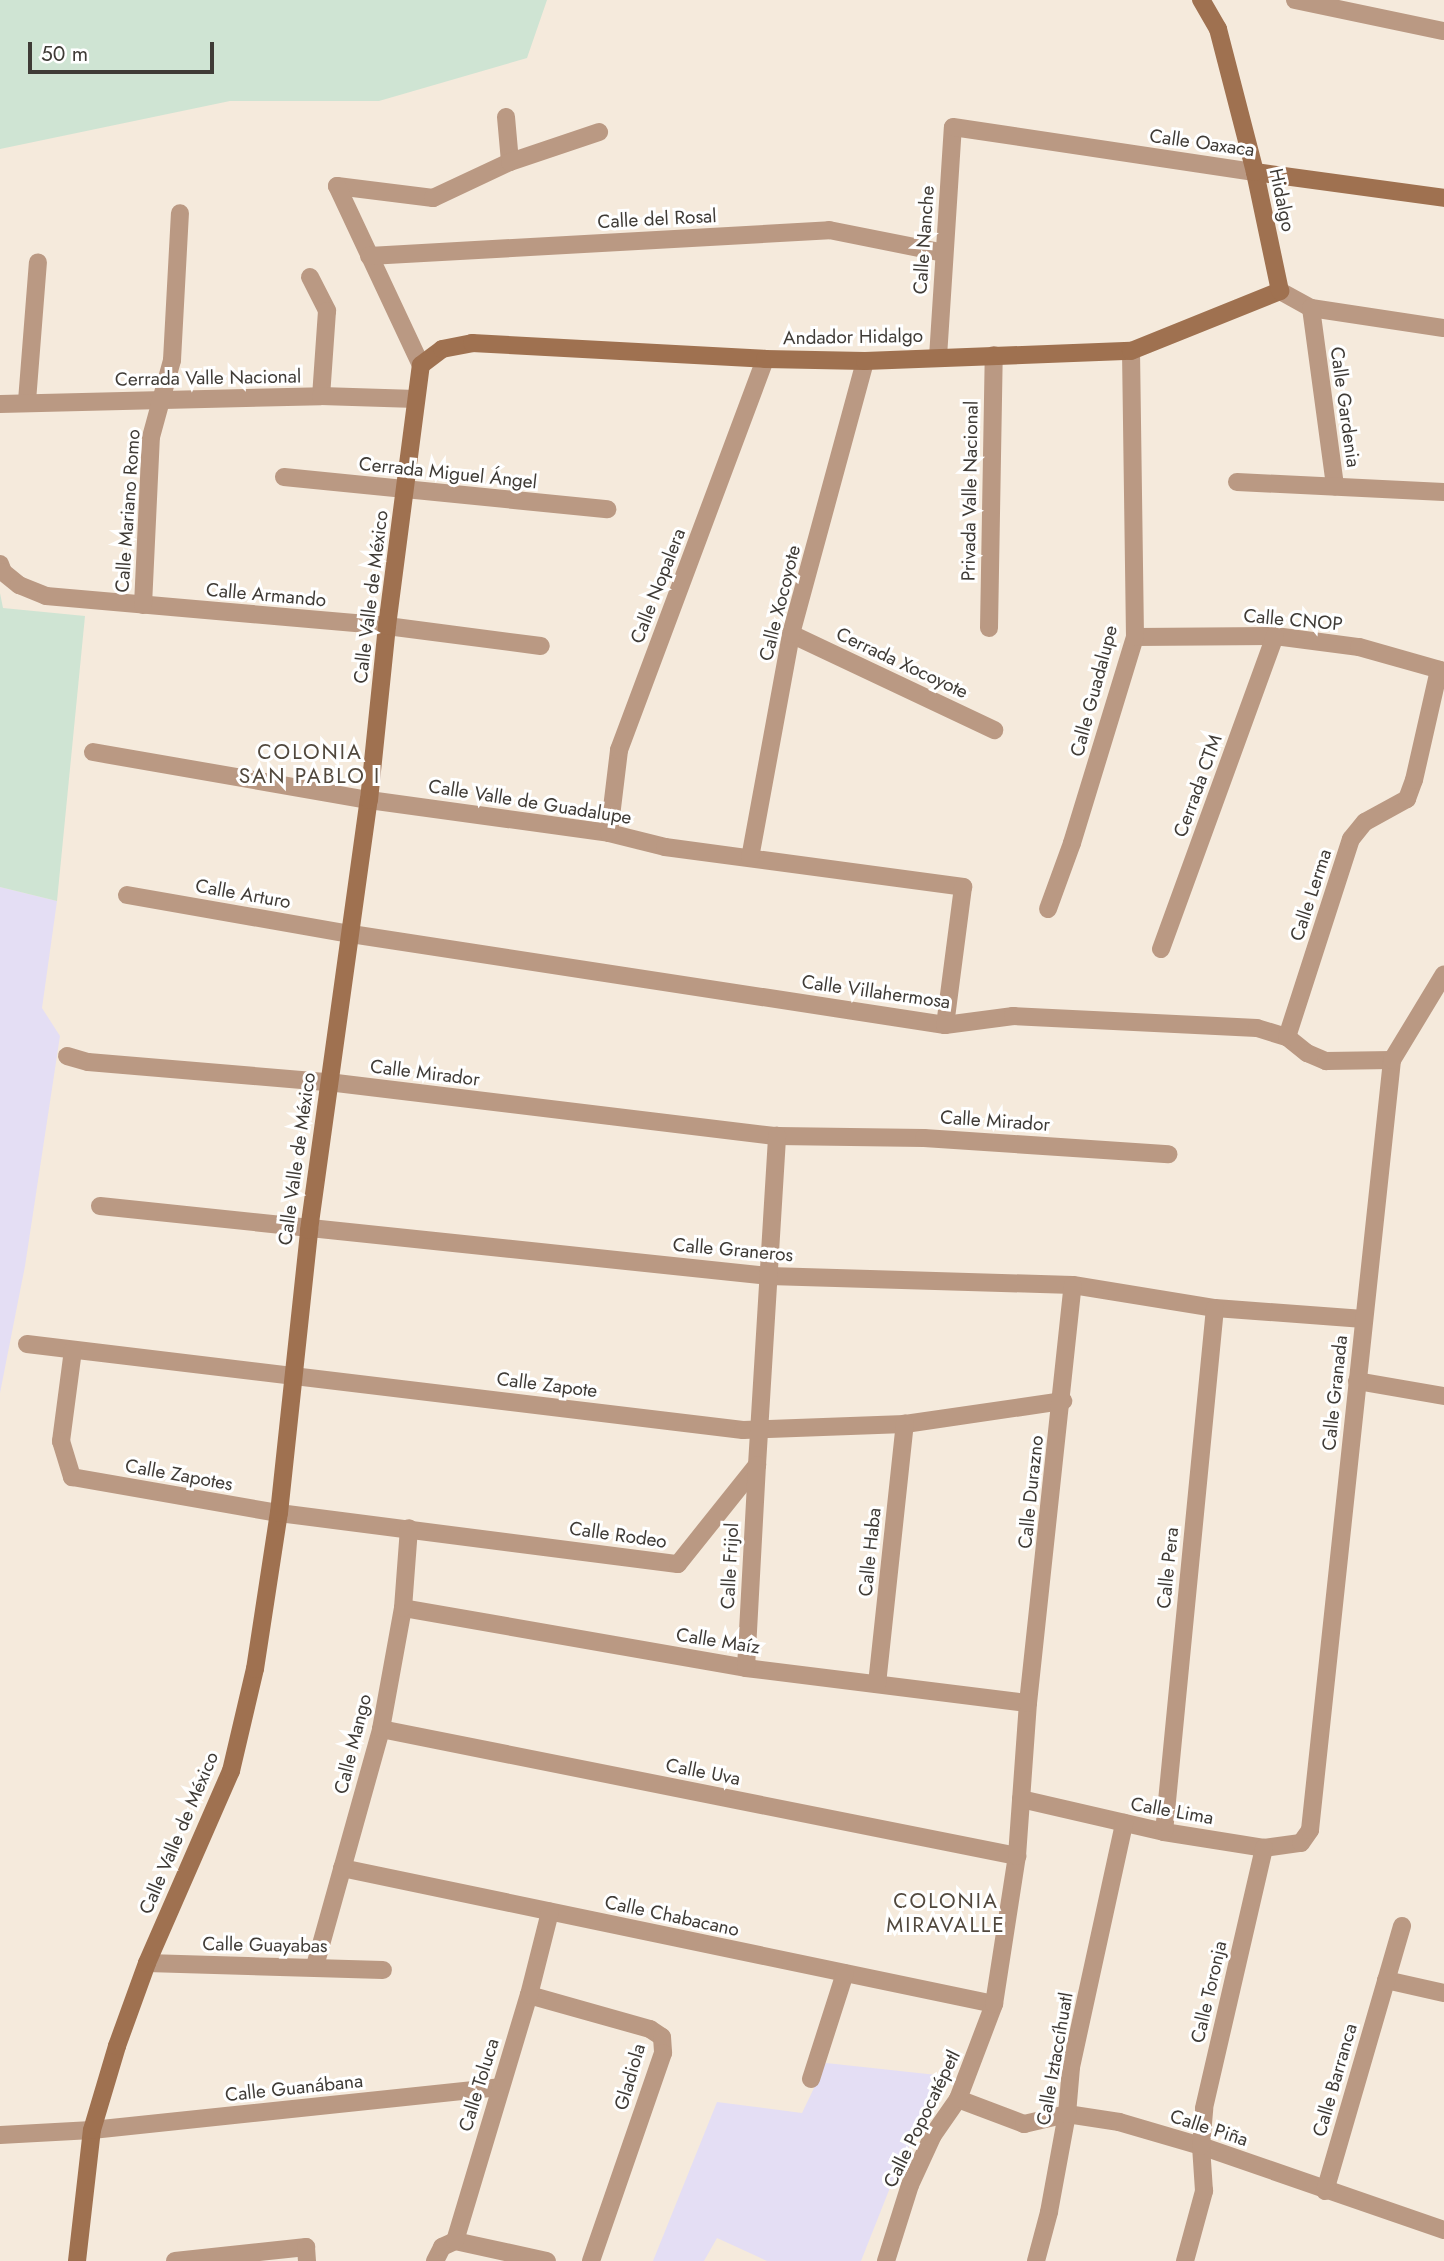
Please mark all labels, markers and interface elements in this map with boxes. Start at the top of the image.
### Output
scale bar [32,28,217,72]
text: 50 m [41,39,88,69]
street label: Calle Oaxaca [1148,124,1256,162]
street label: Hidalgo [1264,166,1300,234]
street label: Calle Nanche [909,185,939,295]
street label: Calle del Rosal [597,204,717,234]
street label: Andador Hidalgo [783,324,923,350]
street label: Calle Gardenia [1325,345,1365,469]
street label: Cerrada Valle Nacional [115,365,301,391]
street label: Privada Valle Nacional [957,401,983,581]
street label: Calle Mariano Romo [111,429,145,593]
street label: Cerrada Miguel Ángel [358,452,538,494]
street label: Calle Valle de México [349,509,393,685]
street label: Calle Nopalera [626,525,690,647]
street label: Calle Xocoyote [755,543,805,663]
street label: Calle Armando [205,578,327,612]
street label: Calle CNOP [1242,604,1344,636]
street label: Cerrada Xocoyote [832,622,972,704]
street label: Calle Guadalupe [1065,623,1123,759]
street label: Cerrada CTM [1169,732,1227,840]
district label: COLONIA SAN PABLO I [240,739,380,789]
street label: Calle Valle de Guadalupe [427,775,633,829]
street label: Calle Lerma [1285,846,1337,944]
street label: Calle Arturo [193,874,293,914]
street label: Calle Villahermosa [800,970,952,1014]
street label: Calle Mirador [369,1055,481,1091]
street label: Calle Valle de México [274,1071,320,1247]
street label: Calle Mirador [939,1106,1051,1136]
street label: Calle Graneros [672,1233,794,1267]
street label: Calle Granada [1318,1334,1352,1452]
street label: Calle Zapote [495,1368,599,1402]
street label: Calle Durazno [1014,1434,1048,1550]
street label: Calle Zapotes [123,1454,235,1496]
street label: Calle Haba [854,1507,886,1597]
street label: Calle Rodeo [568,1517,668,1553]
street label: Calle Frijol [716,1522,744,1610]
street label: Calle Pera [1152,1526,1184,1610]
street label: Calle Maíz [674,1623,762,1659]
street label: Calle Mango [330,1692,376,1796]
street label: Calle Valle de México [134,1748,224,1918]
street label: Calle Uva [664,1754,742,1790]
street label: Calle Lima [1129,1792,1215,1830]
district label: COLONIA MIRAVALLE [887,1888,1005,1938]
street label: Calle Chabacano [603,1891,741,1941]
street label: Calle Guayabas [202,1933,328,1957]
street label: Calle Toronja [1186,1939,1232,2045]
street label: Calle Iztaccíhuatl [1032,1991,1078,2127]
street label: Calle Barranca [1308,2021,1362,2139]
street label: Calle Toluca [454,2036,504,2134]
street label: Gladiola [610,2041,650,2113]
street label: Calle Popocatépetl [879,2047,965,2191]
street label: Calle Guanábana [224,2069,364,2107]
street label: Calle Piña [1167,2105,1251,2151]

